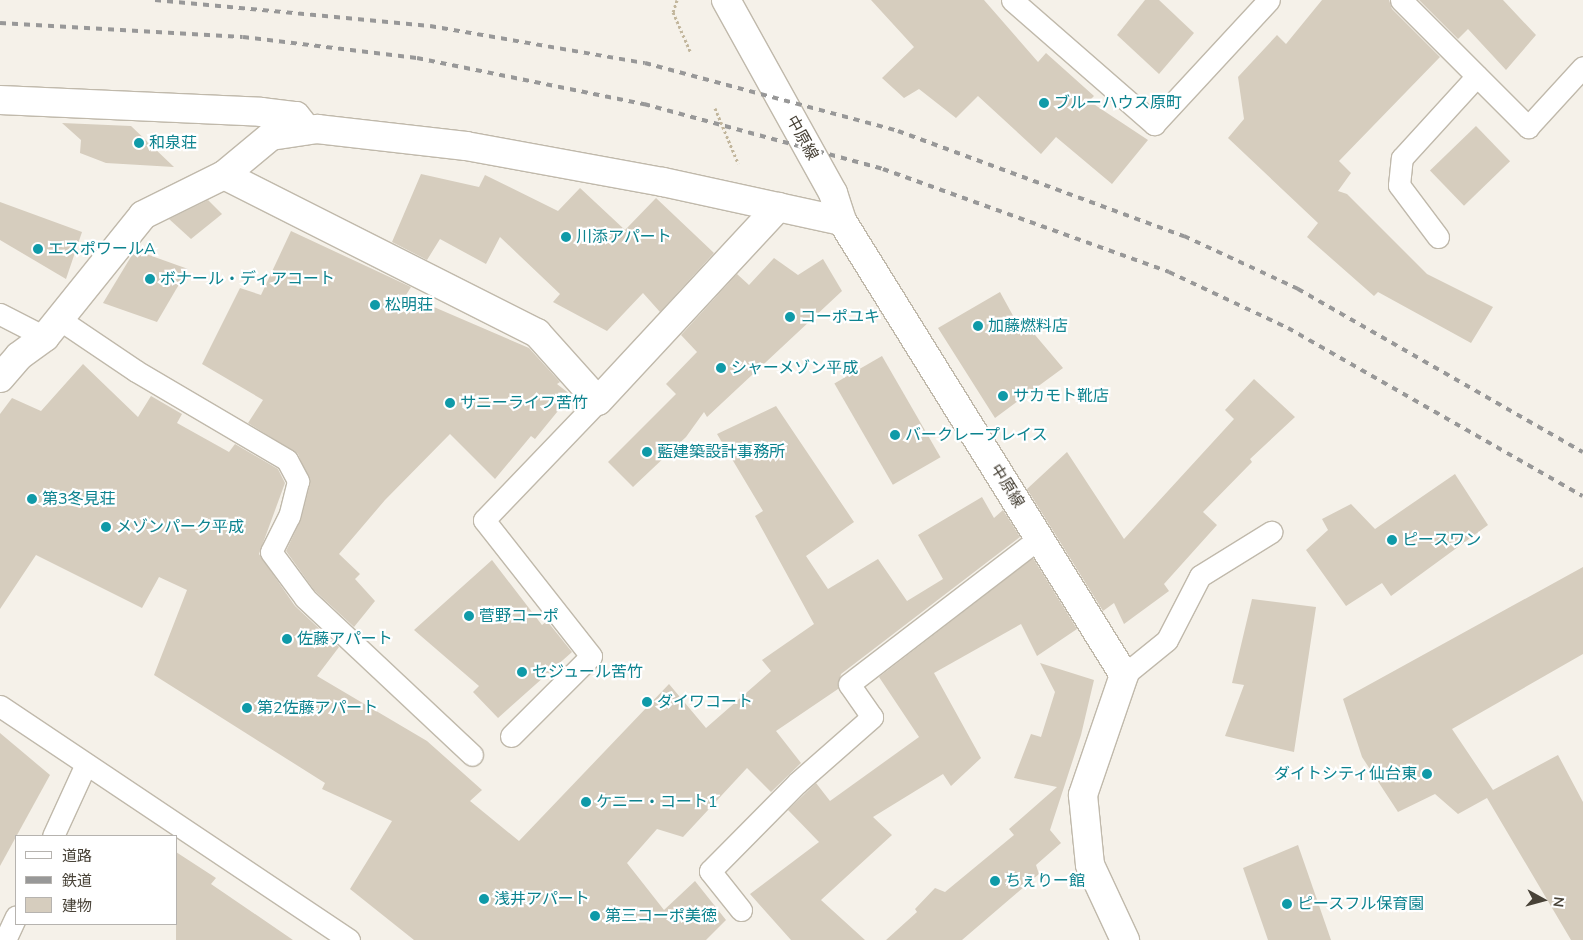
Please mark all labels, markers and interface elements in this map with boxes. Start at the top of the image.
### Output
place label: ブルーハウス原町 [1054,93,1182,113]
marker: ブルーハウス原町 [1038,97,1050,109]
street label: 中原線 [782,112,822,164]
place label: 和泉荘 [149,133,197,153]
marker: 和泉荘 [133,137,145,149]
place label: 川添アパート [576,227,672,247]
marker: 川添アパート [560,231,572,243]
place label: エスポワールA [48,239,156,259]
marker: エスポワールA [32,243,44,255]
place label: ボナール・ディアコート [160,269,336,289]
marker: ボナール・ディアコート [144,273,156,285]
place label: 松明荘 [385,295,433,315]
marker: 松明荘 [369,299,381,311]
place label: コーポユキ [800,307,880,327]
marker: コーポユキ [784,311,796,323]
place label: 加藤燃料店 [988,316,1068,336]
marker: 加藤燃料店 [972,320,984,332]
place label: シャーメゾン平成 [731,358,859,378]
marker: シャーメゾン平成 [715,362,727,374]
place label: サカモト靴店 [1013,386,1109,406]
marker: サカモト靴店 [997,390,1009,402]
place label: サニーライフ苦竹 [460,393,588,413]
marker: サニーライフ苦竹 [444,397,456,409]
place label: バークレープレイス [905,425,1049,445]
marker: バークレープレイス [889,429,901,441]
place label: 藍建築設計事務所 [657,442,785,462]
marker: 藍建築設計事務所 [641,446,653,458]
street label: 中原線 [986,461,1028,511]
place label: 第3冬見荘 [42,489,116,509]
marker: 第3冬見荘 [26,493,38,505]
place label: メゾンパーク平成 [116,517,244,537]
marker: メゾンパーク平成 [100,521,112,533]
place label: ピースワン [1402,530,1482,550]
marker: ピースワン [1386,534,1398,546]
place label: 菅野コーポ [479,606,559,626]
marker: 菅野コーポ [463,610,475,622]
place label: 佐藤アパート [297,629,393,649]
marker: 佐藤アパート [281,633,293,645]
place label: セジュール苦竹 [532,662,644,682]
marker: セジュール苦竹 [516,666,528,678]
place label: ダイワコート [657,692,753,712]
marker: ダイワコート [641,696,653,708]
place label: 第2佐藤アパート [257,698,379,718]
marker: 第2佐藤アパート [241,702,253,714]
place label: ダイトシティ仙台東 [1273,764,1417,784]
marker: ダイトシティ仙台東 [1421,768,1433,780]
place label: ケニー・コート1 [596,792,718,812]
marker: ケニー・コート1 [580,796,592,808]
legend [15,835,178,925]
text: 道路 [62,846,92,866]
text: 鉄道 [62,871,92,891]
place label: ちぇりー館 [1005,871,1085,891]
marker: ちぇりー館 [989,875,1001,887]
north arrow [1518,875,1568,925]
place label: 浅井アパート [494,889,590,909]
marker: 浅井アパート [478,893,490,905]
place label: ピースフル保育園 [1297,894,1425,914]
text: 建物 [62,896,92,916]
text: N [1548,896,1568,908]
marker: ピースフル保育園 [1281,898,1293,910]
place label: 第三コーポ美徳 [605,906,717,926]
marker: 第三コーポ美徳 [589,910,601,922]

